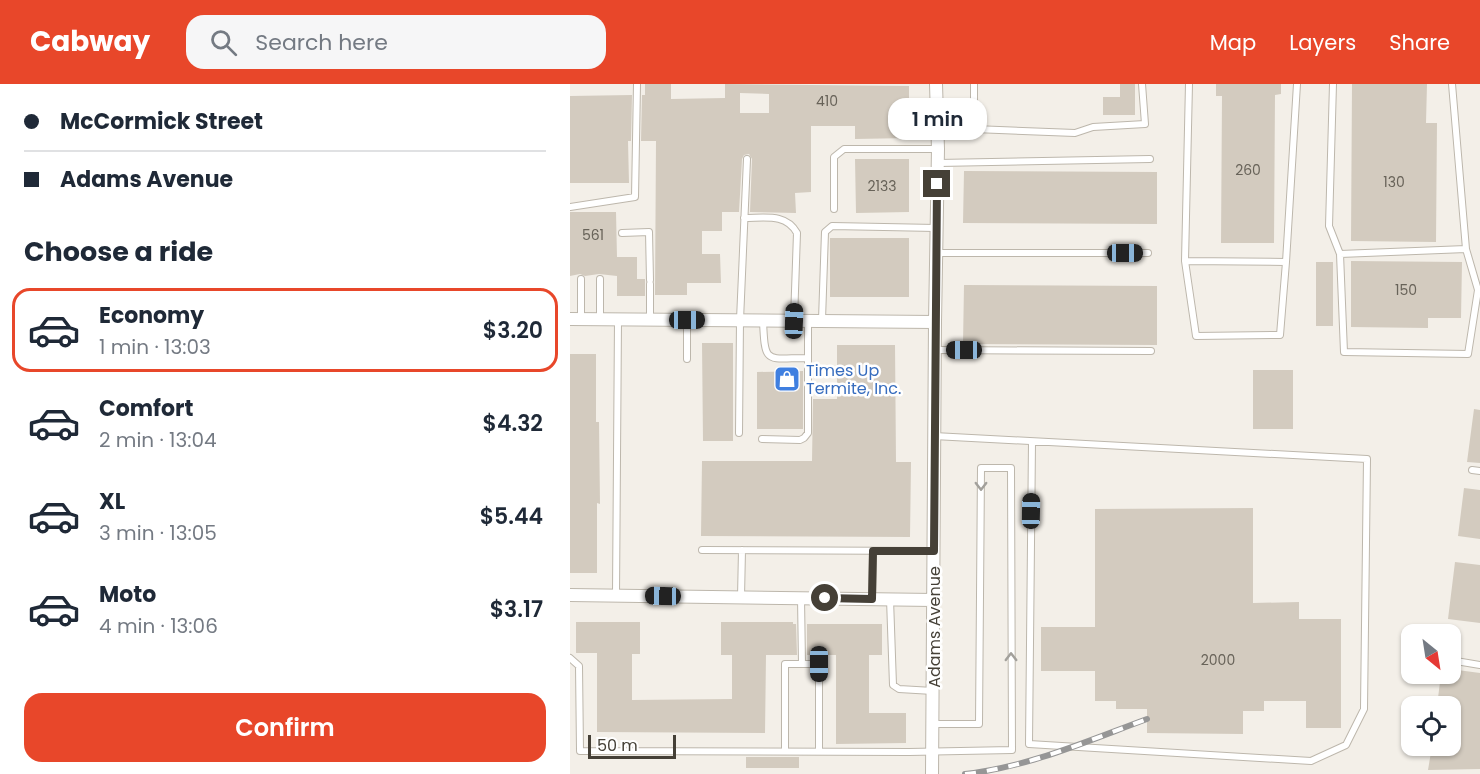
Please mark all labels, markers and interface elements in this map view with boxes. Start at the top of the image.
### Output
search box [186,15,606,69]
text: Cabway [30,22,150,61]
icon: search [207,26,240,59]
text: Search here [255,27,388,58]
text: Map [1210,28,1256,57]
text: Layers [1289,28,1356,57]
text: Share [1389,28,1450,57]
house number: 410 [816,91,838,111]
callout: 1 min [888,97,986,139]
text: 1 min [912,105,963,133]
text: McCormick Street [60,106,263,137]
house number: 260 [1235,160,1261,180]
text: Adams Avenue [60,164,233,195]
route end [923,170,950,197]
house number: 130 [1383,172,1405,192]
house number: 2133 [867,176,897,196]
house number: 561 [582,225,604,245]
text: Choose a ride [24,233,213,270]
car [1107,244,1143,262]
house number: 150 [1395,280,1417,300]
text: Economy [99,300,204,331]
icon: car [27,303,81,357]
car [784,303,804,339]
car [669,311,705,329]
text: $3.20 [483,315,543,346]
text: 1 min · 13:03 [99,333,211,361]
car [946,341,982,359]
place label: Times Up Termite, Inc. [806,359,901,400]
shop icon: Times Up Termite, Inc. [772,364,802,394]
text: Comfort [99,393,193,424]
icon: car [27,396,81,450]
text: $4.32 [483,408,543,439]
text: 2 min · 13:04 [99,426,217,454]
one-way arrow [974,481,987,490]
text: XL [99,486,125,517]
icon: car [27,489,81,543]
car [1022,493,1040,529]
text: $5.44 [480,501,543,532]
text: 3 min · 13:05 [99,519,217,547]
street label: Adams Avenue [923,566,946,688]
text: Moto [99,579,156,610]
icon: car [27,582,81,636]
route start [811,584,838,611]
car [645,587,681,605]
text: $3.17 [490,594,543,625]
text: 4 min · 13:06 [99,612,218,640]
north arrow [1401,624,1461,684]
map controls [1401,624,1461,756]
car [810,646,828,682]
house number: 2000 [1201,650,1235,670]
one-way arrow [1005,652,1017,661]
button: Confirm [24,693,546,762]
button: locate [1401,696,1461,756]
scale bar [588,732,676,760]
text: 50 m [597,734,638,757]

